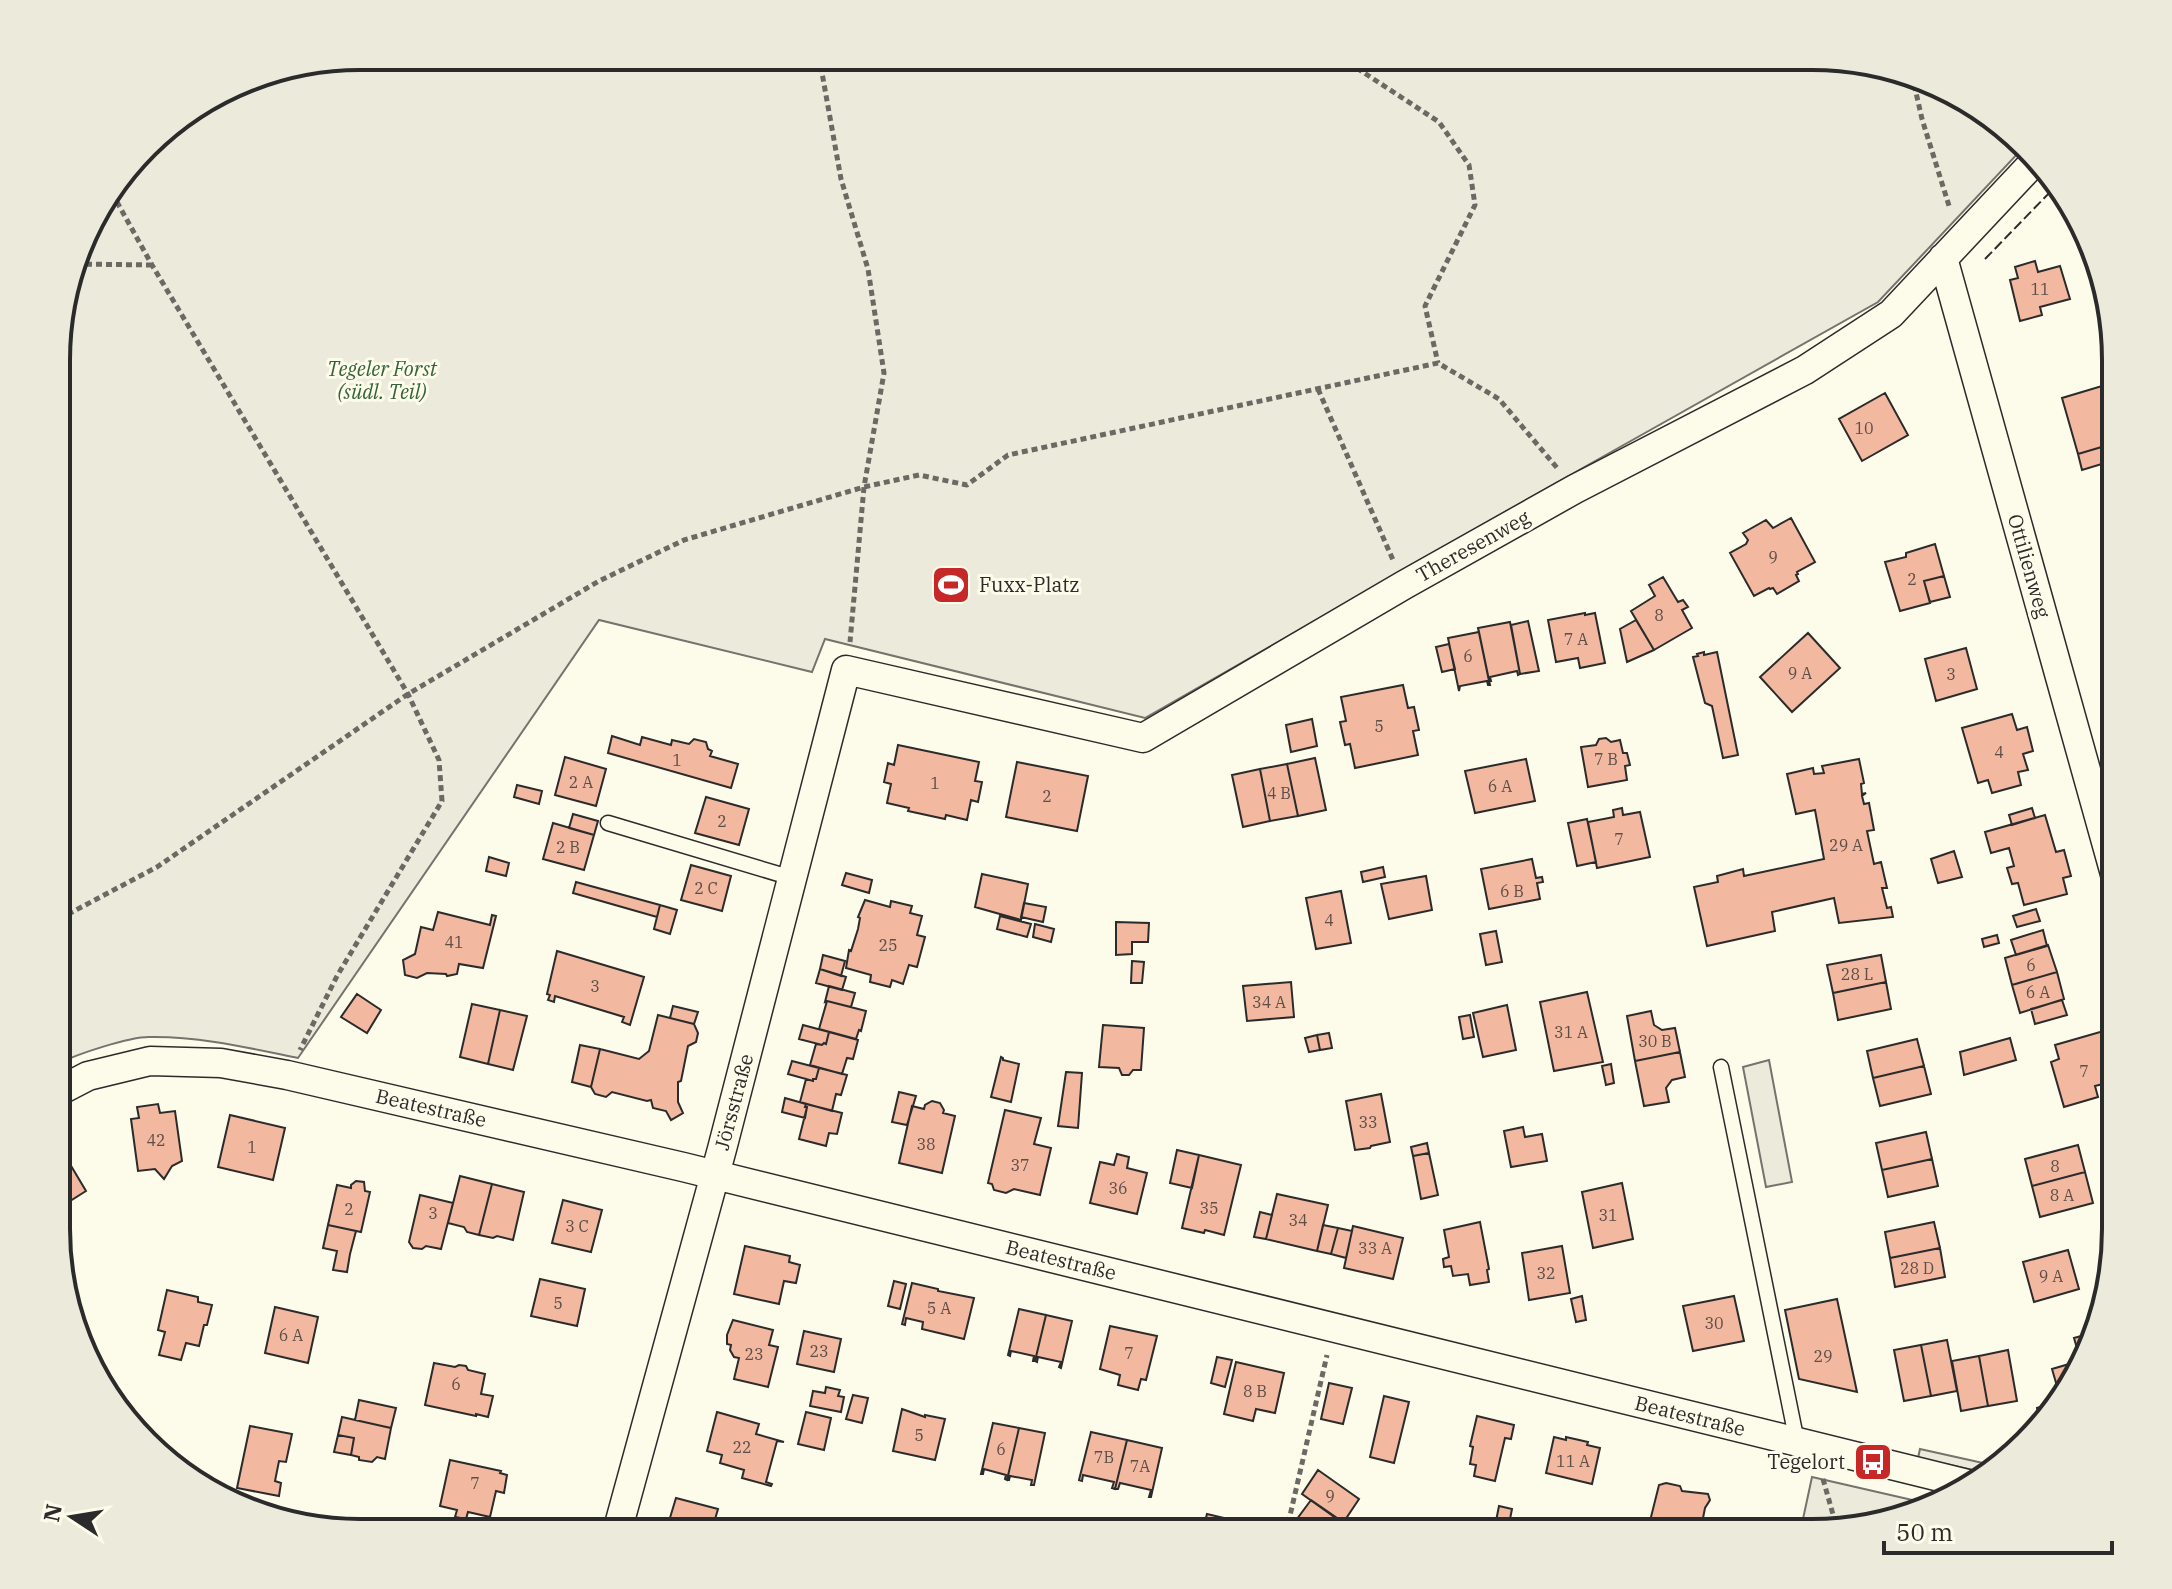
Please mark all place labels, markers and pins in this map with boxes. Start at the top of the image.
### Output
sports icon: Fuxx-Platz [930,564,972,606]
place label: Fuxx-Platz [979,571,1079,598]
bus stop icon: Tegelort [1852,1441,1894,1483]
place label: Tegelort [1767,1448,1845,1475]

